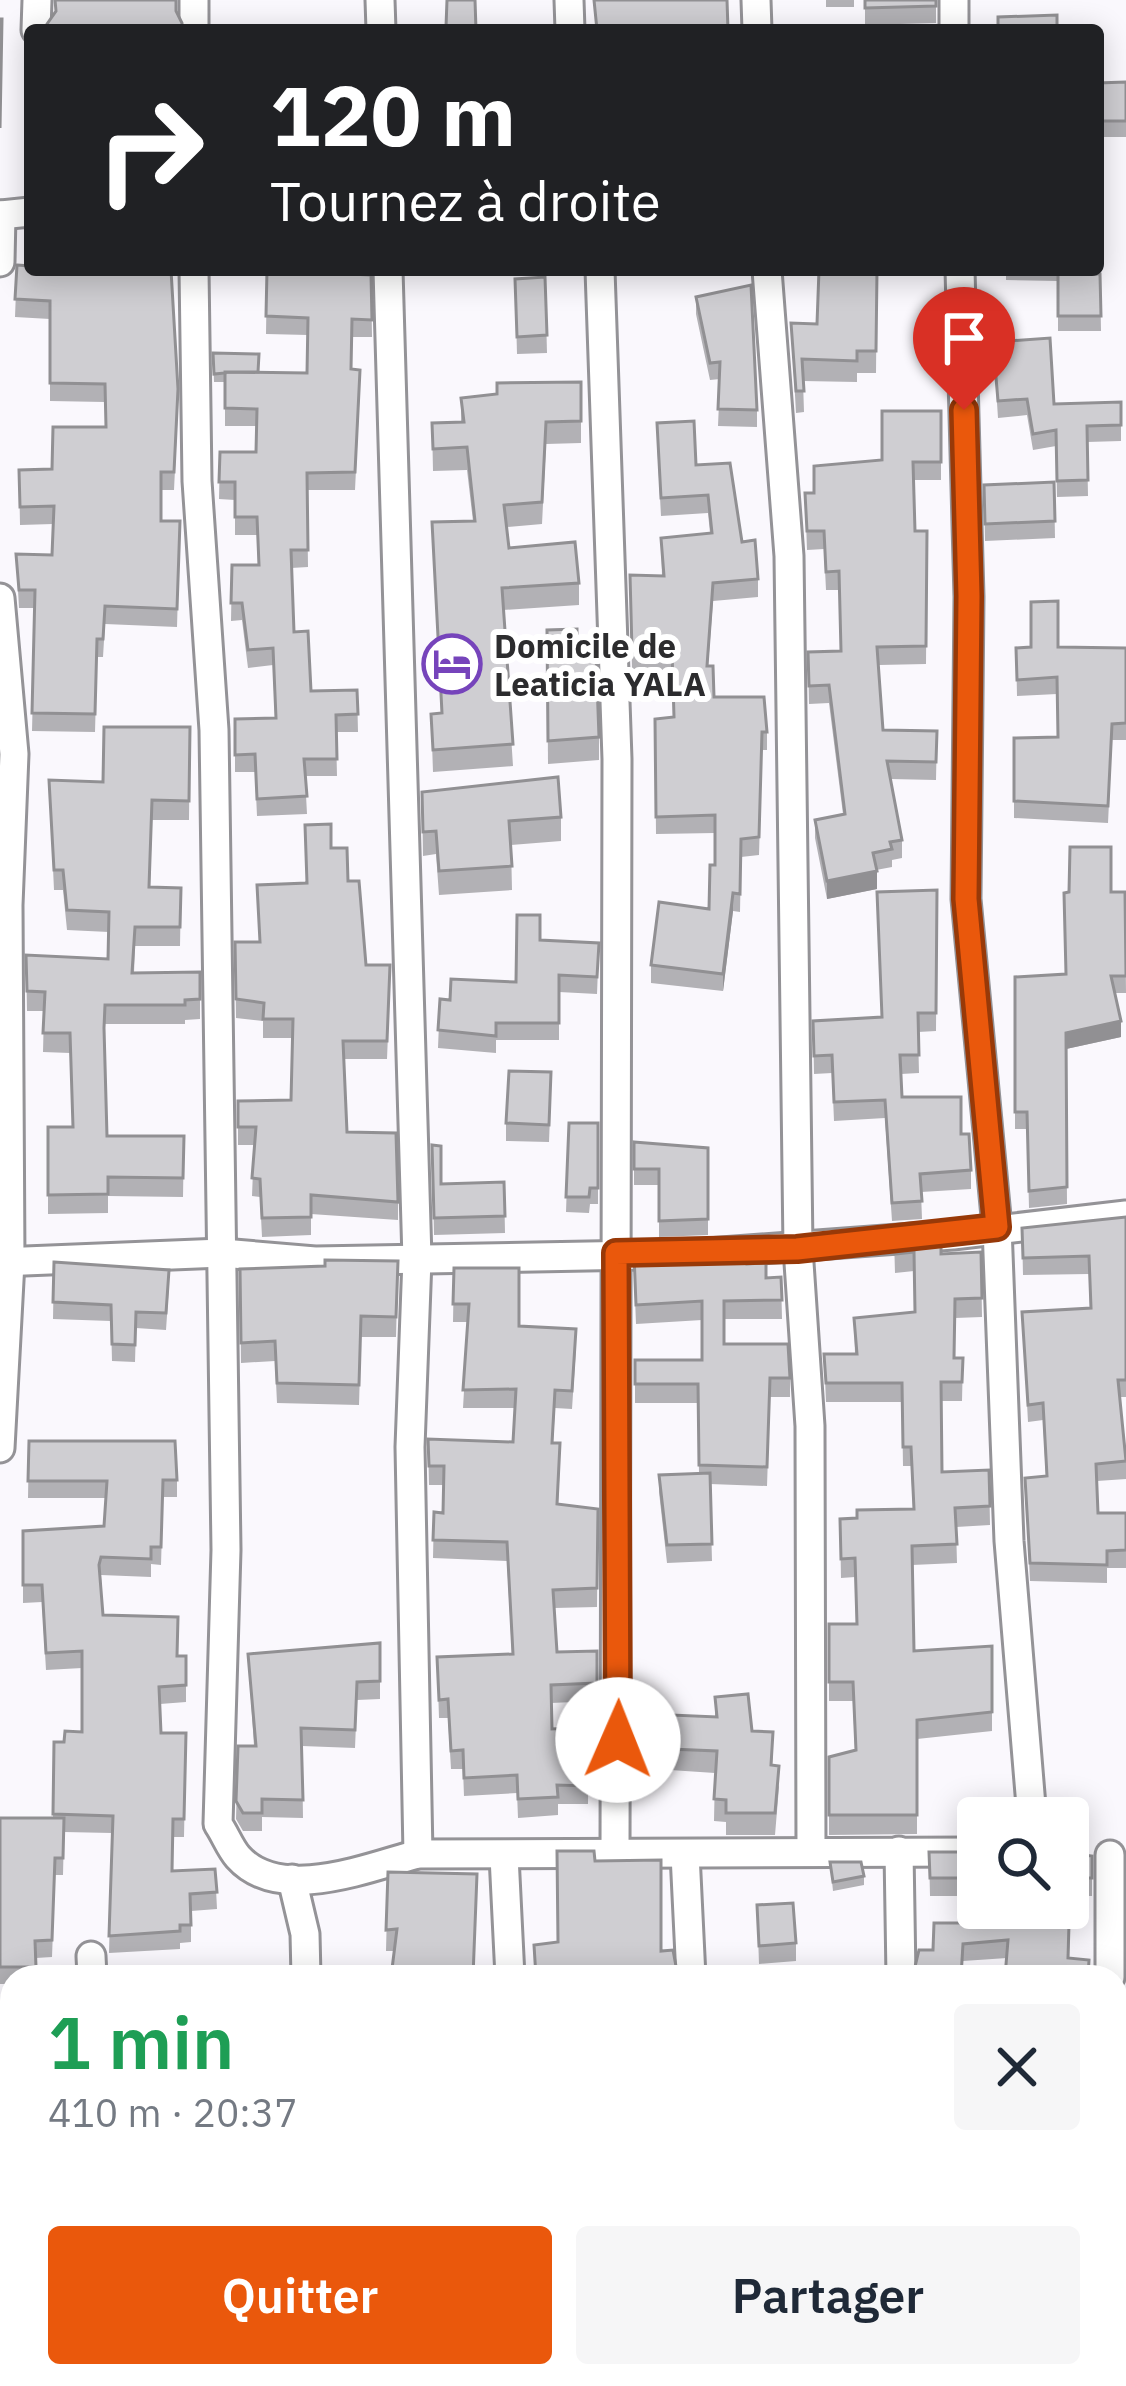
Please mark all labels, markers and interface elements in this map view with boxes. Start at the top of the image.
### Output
text: 120 m [270,60,516,169]
icon: right [72,72,228,228]
text: Tournez à droite [270,166,661,236]
pin [913,287,1015,410]
icon: arrive [931,305,997,371]
place label: Domicile de Leaticia YALA [494,624,706,705]
hotel icon: Domicile de Leaticia YALA [421,633,483,695]
position arrow [555,1677,681,1803]
map controls [957,1797,1089,1929]
button: search [957,1797,1089,1929]
text: 1 min [48,1995,234,2089]
button: close [954,2004,1080,2130]
text: 410 m · 20:37 [48,2087,298,2138]
button: Quitter [48,2226,552,2364]
button: Partager [576,2226,1080,2364]

